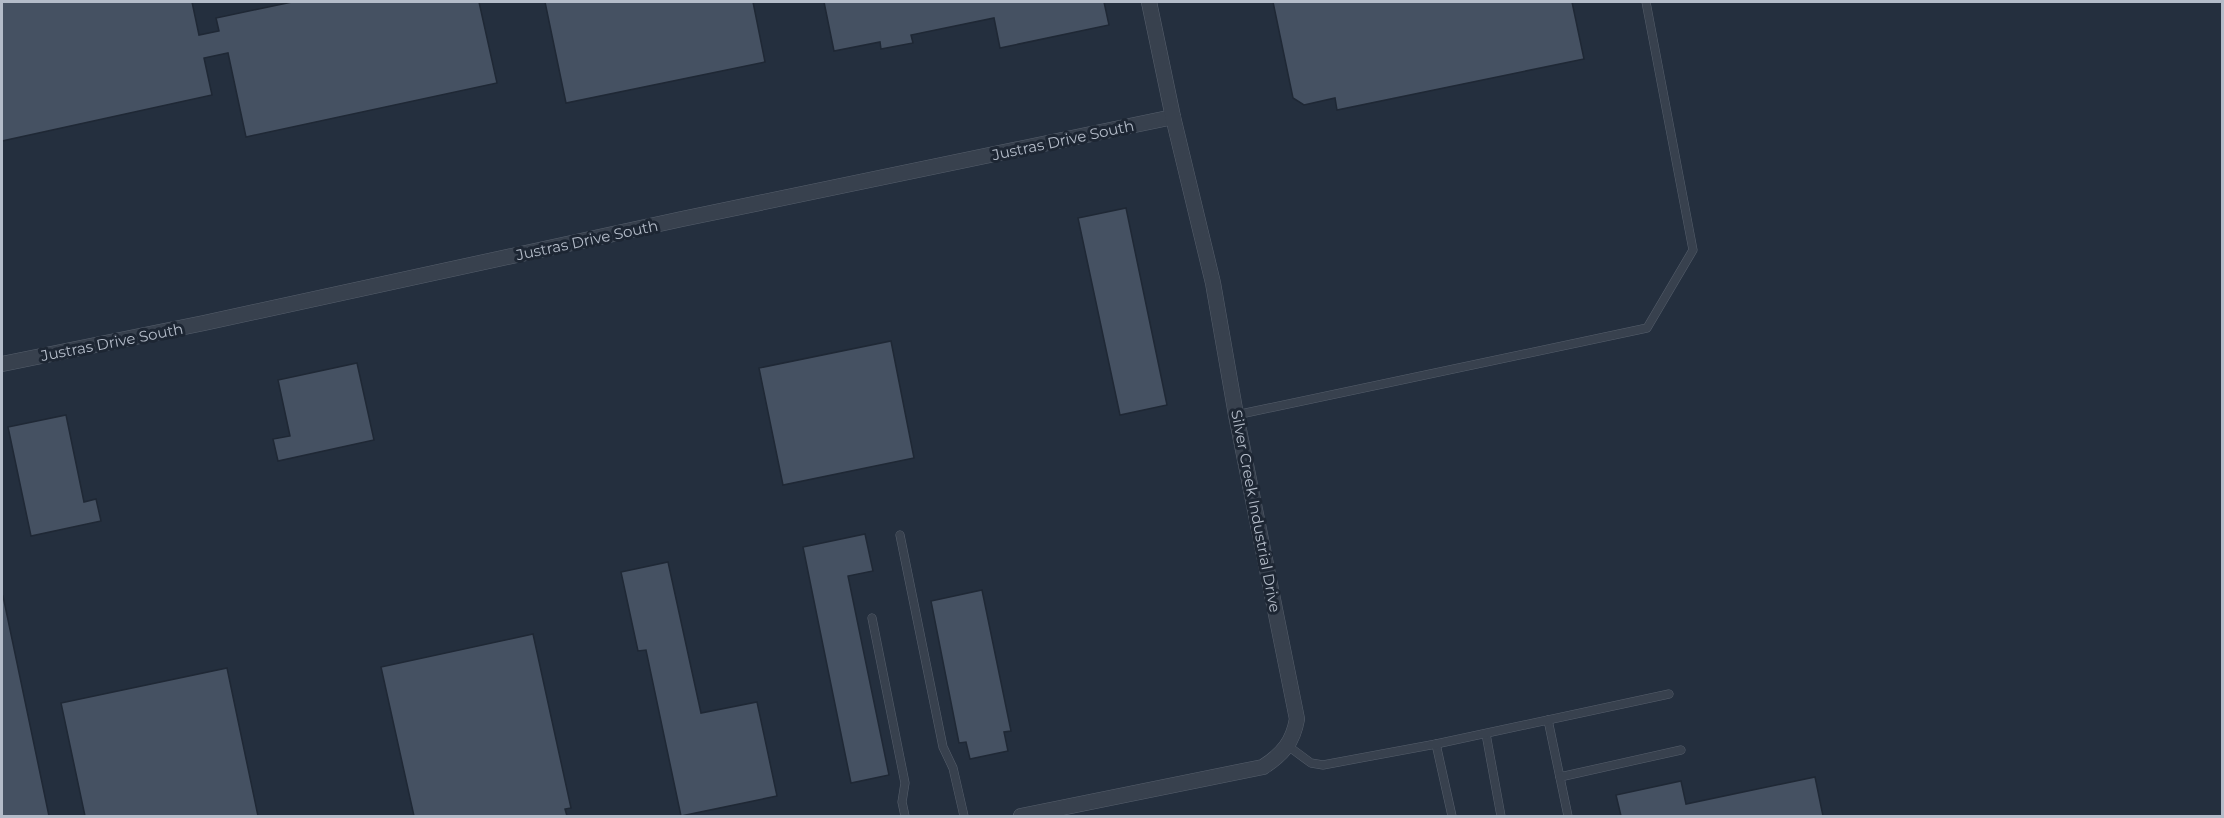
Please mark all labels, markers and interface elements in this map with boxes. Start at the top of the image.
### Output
street label: Justras Drive South [989,116,1136,165]
street label: Justras Drive South [513,216,660,265]
street label: Justras Drive South [38,319,185,365]
street label: Silver Creek Industrial Drive [1227,408,1285,614]

